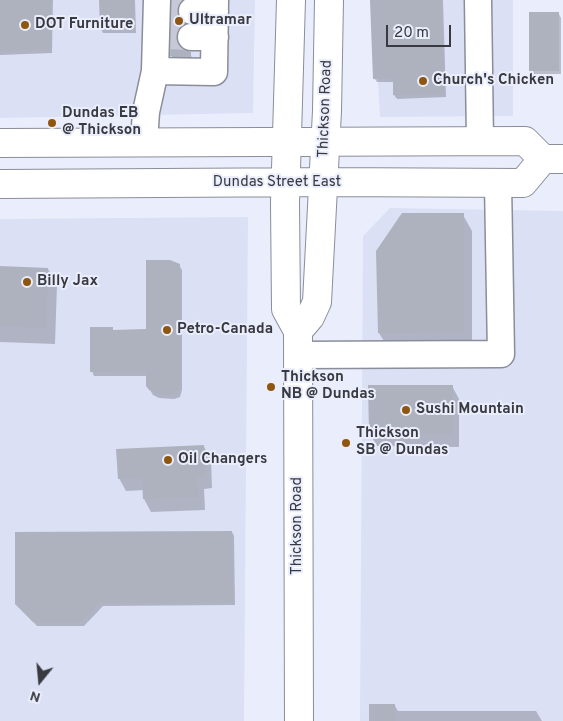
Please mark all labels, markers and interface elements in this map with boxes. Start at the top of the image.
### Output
place label: Ultramar [189,12,252,30]
marker: Ultramar [173,15,185,27]
scale bar [388,15,453,47]
place label: DOT Furniture [35,16,133,34]
marker: DOT Furniture [19,19,31,31]
text: 20 m [394,24,429,43]
street label: Thickson Road [315,60,337,158]
place label: Church's Chicken [433,72,554,90]
marker: Church's Chicken [417,75,429,87]
place label: Dundas EB @ Thickson [62,105,141,140]
marker: Dundas EB @ Thickson [46,117,58,129]
street label: Dundas Street East [213,174,341,192]
place label: Billy Jax [37,273,98,291]
marker: Billy Jax [21,276,33,288]
place label: Petro-Canada [177,321,273,339]
marker: Petro-Canada [161,324,173,336]
place label: Thickson NB @ Dundas [281,369,375,404]
marker: Thickson NB @ Dundas [265,381,277,393]
place label: Sushi Mountain [416,401,524,419]
marker: Sushi Mountain [400,404,412,416]
place label: Thickson SB @ Dundas [356,425,448,460]
marker: Thickson SB @ Dundas [340,437,352,449]
place label: Oil Changers [178,451,267,469]
marker: Oil Changers [162,454,174,466]
street label: Thickson Road [289,477,307,575]
north arrow [15,656,65,706]
text: N [28,686,43,705]

